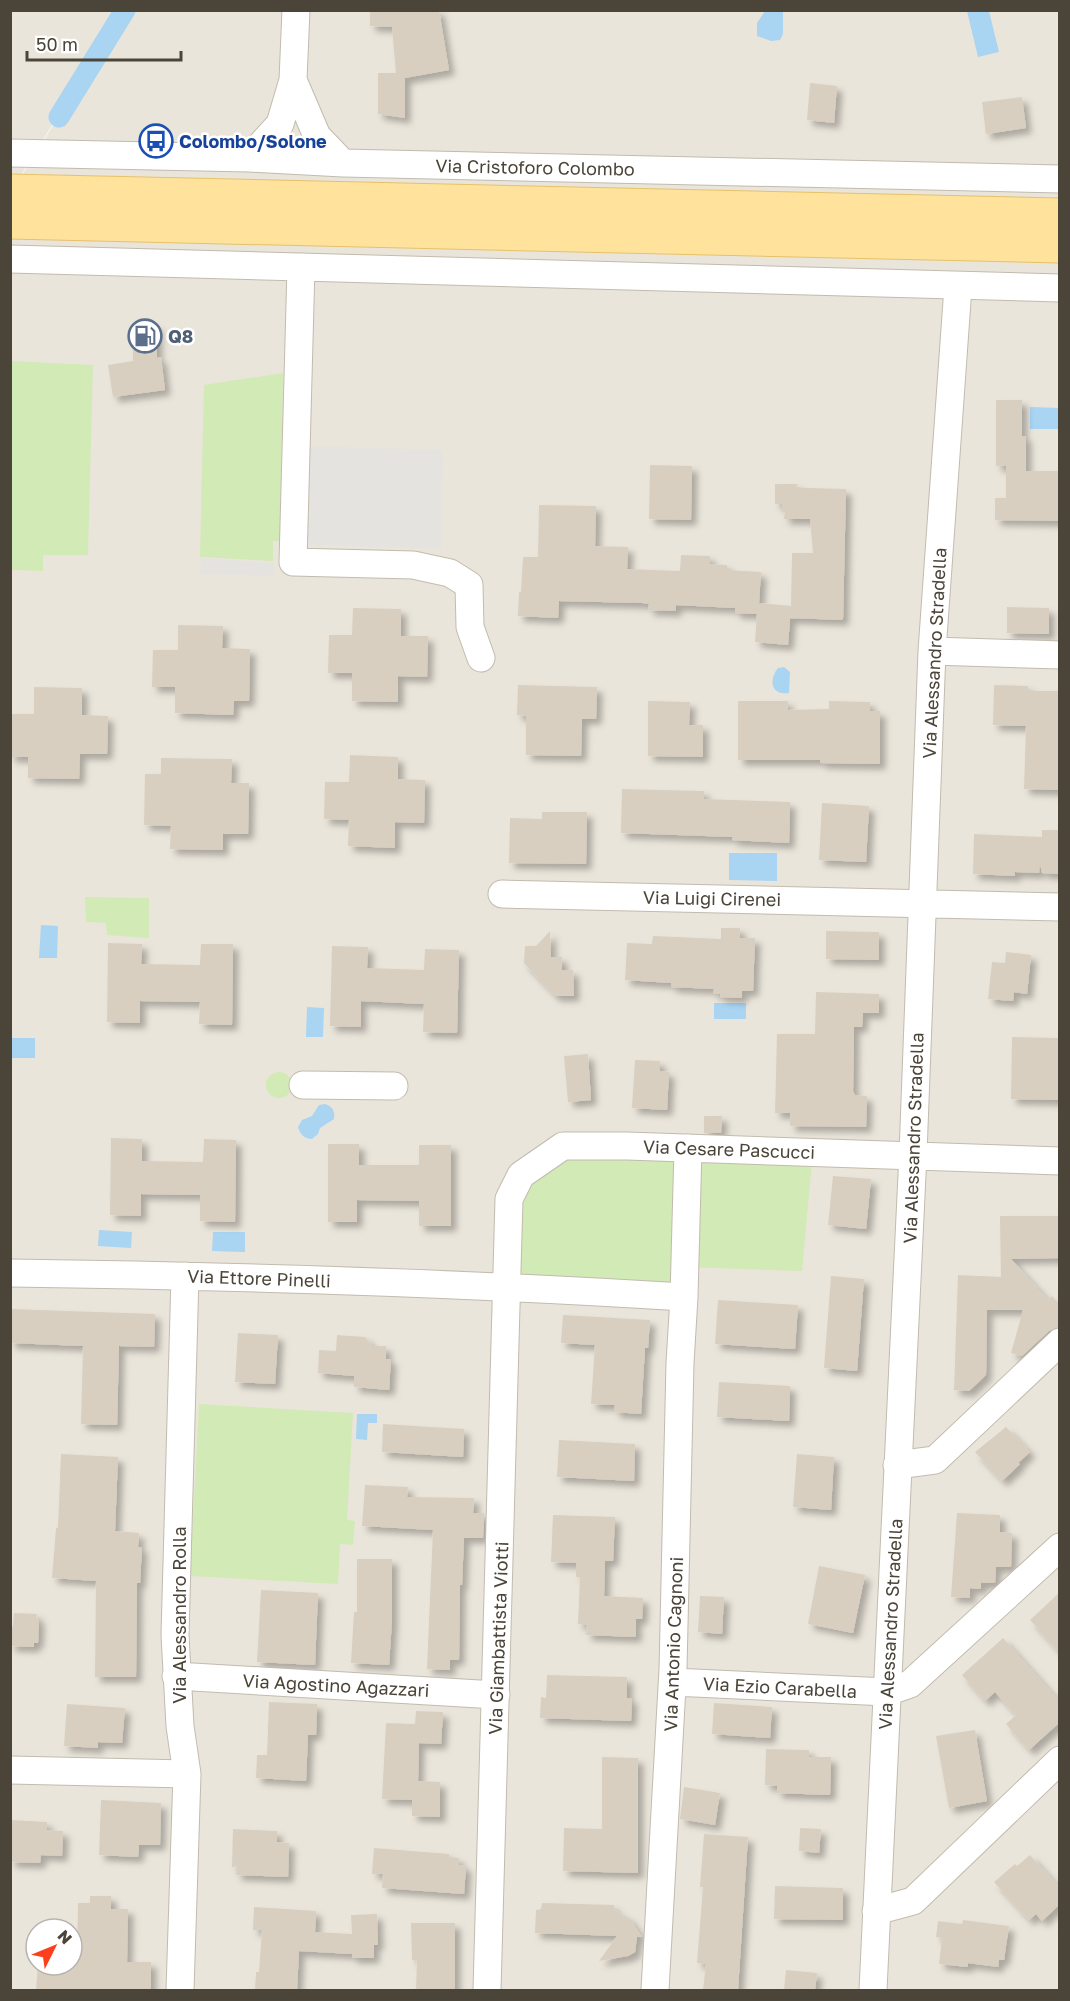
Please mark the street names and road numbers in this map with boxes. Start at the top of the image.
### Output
street label: Via Cristoforo Colombo [435,154,635,180]
street label: Via Alessandro Stradella [917,547,951,759]
street label: Via Luigi Cirenei [643,886,781,910]
street label: Via Alessandro Stradella [898,1032,928,1244]
street label: Via Cesare Pascucci [643,1135,815,1163]
street label: Via Ettore Pinelli [187,1264,331,1292]
street label: Via Alessandro Stradella [873,1518,907,1730]
street label: Via Alessandro Rolla [168,1526,190,1704]
street label: Via Giambattista Viotti [484,1541,512,1735]
street label: Via Antonio Cagnoni [659,1556,687,1732]
street label: Via Agostino Agazzari [242,1669,430,1701]
street label: Via Ezio Carabella [702,1672,858,1702]

